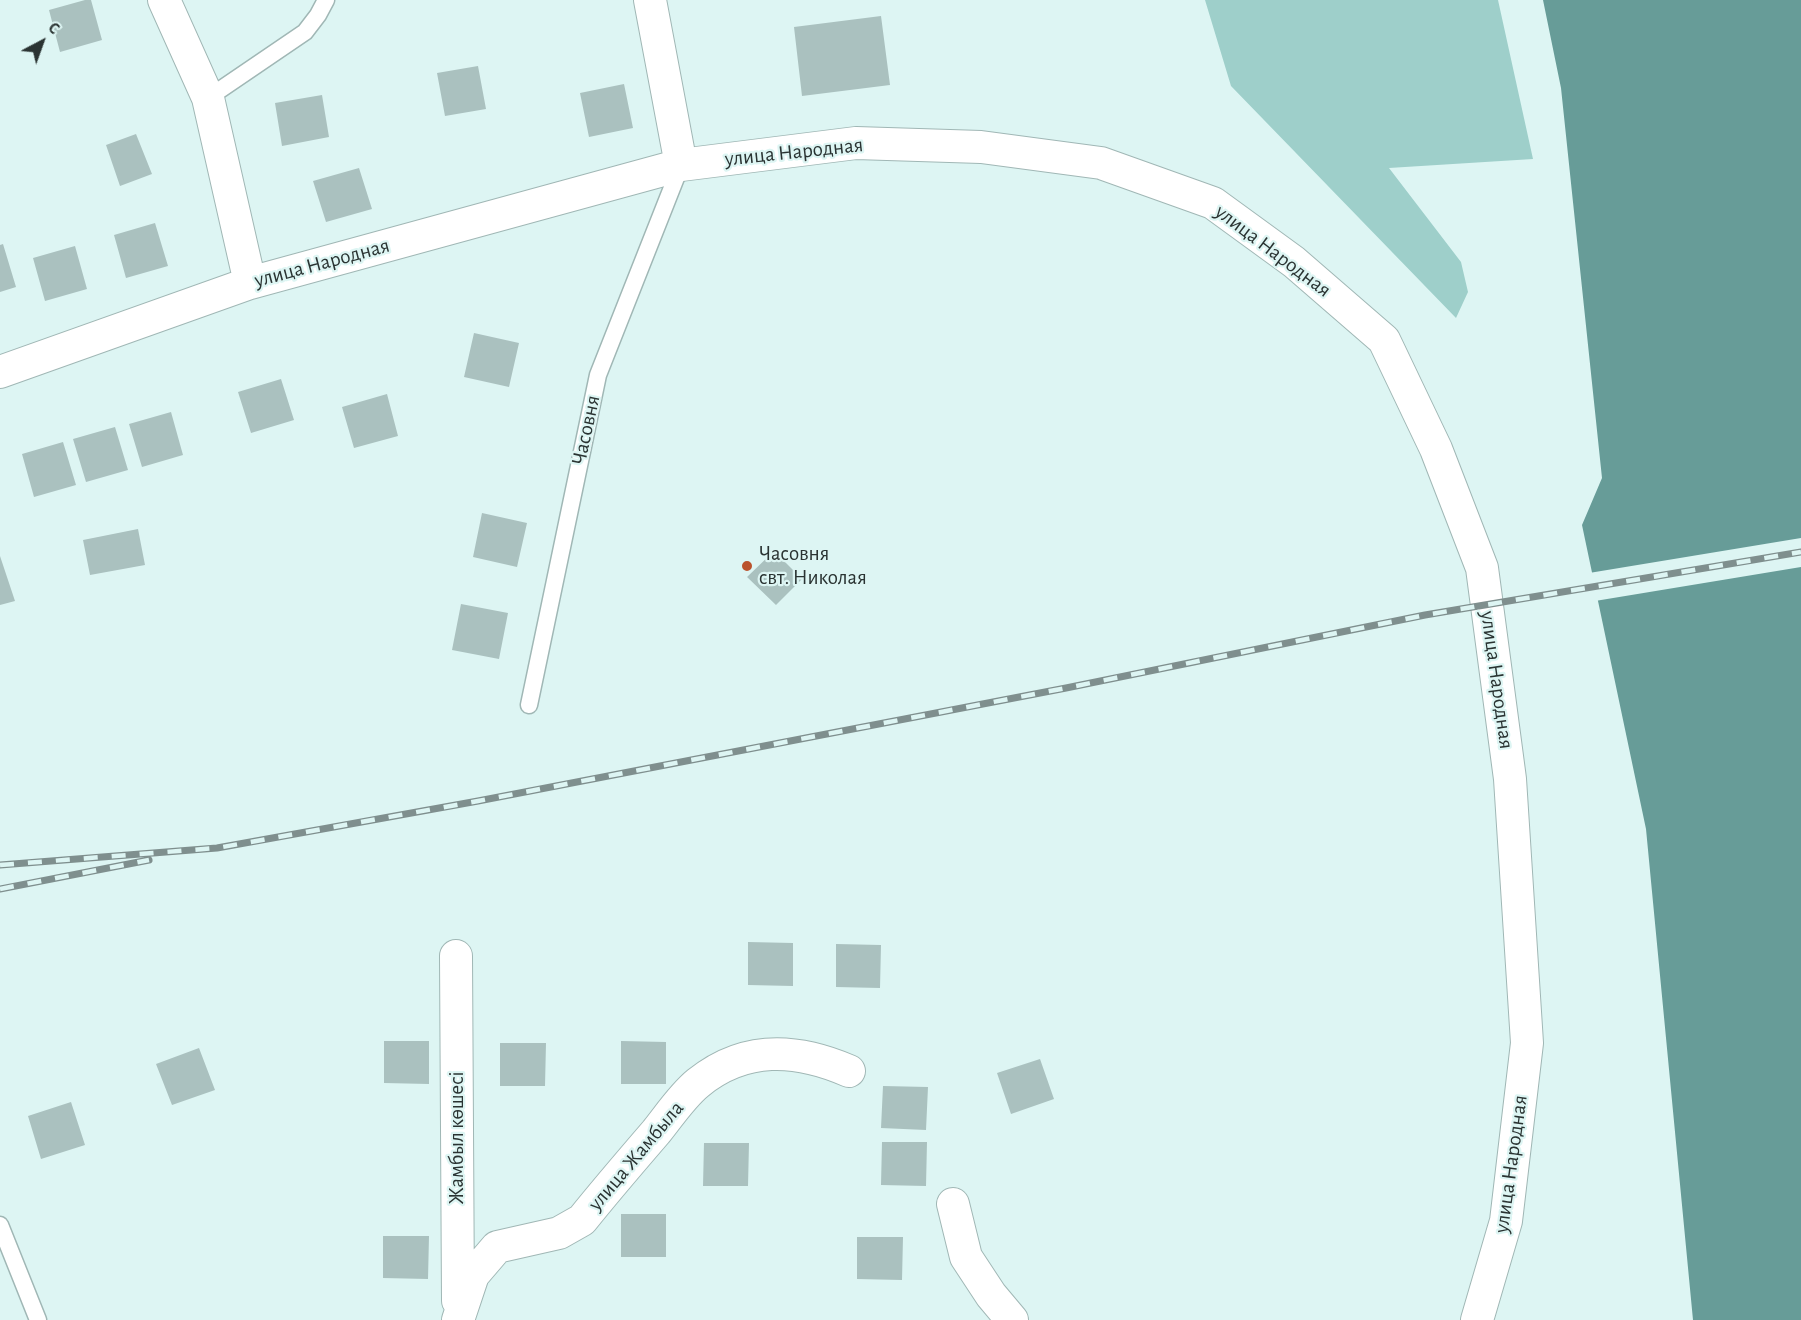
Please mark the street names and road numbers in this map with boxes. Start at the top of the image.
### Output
street label: улица Народная [724,132,864,172]
street label: улица Народная [1210,199,1336,303]
street label: улица Народная [252,233,392,293]
street label: Часовня [566,393,606,467]
street label: улица Народная [1475,609,1519,751]
street label: Жамбыл көшесі [444,1071,470,1205]
street label: улица Народная [1489,1093,1533,1235]
street label: улица Жамбыла [583,1096,689,1216]

